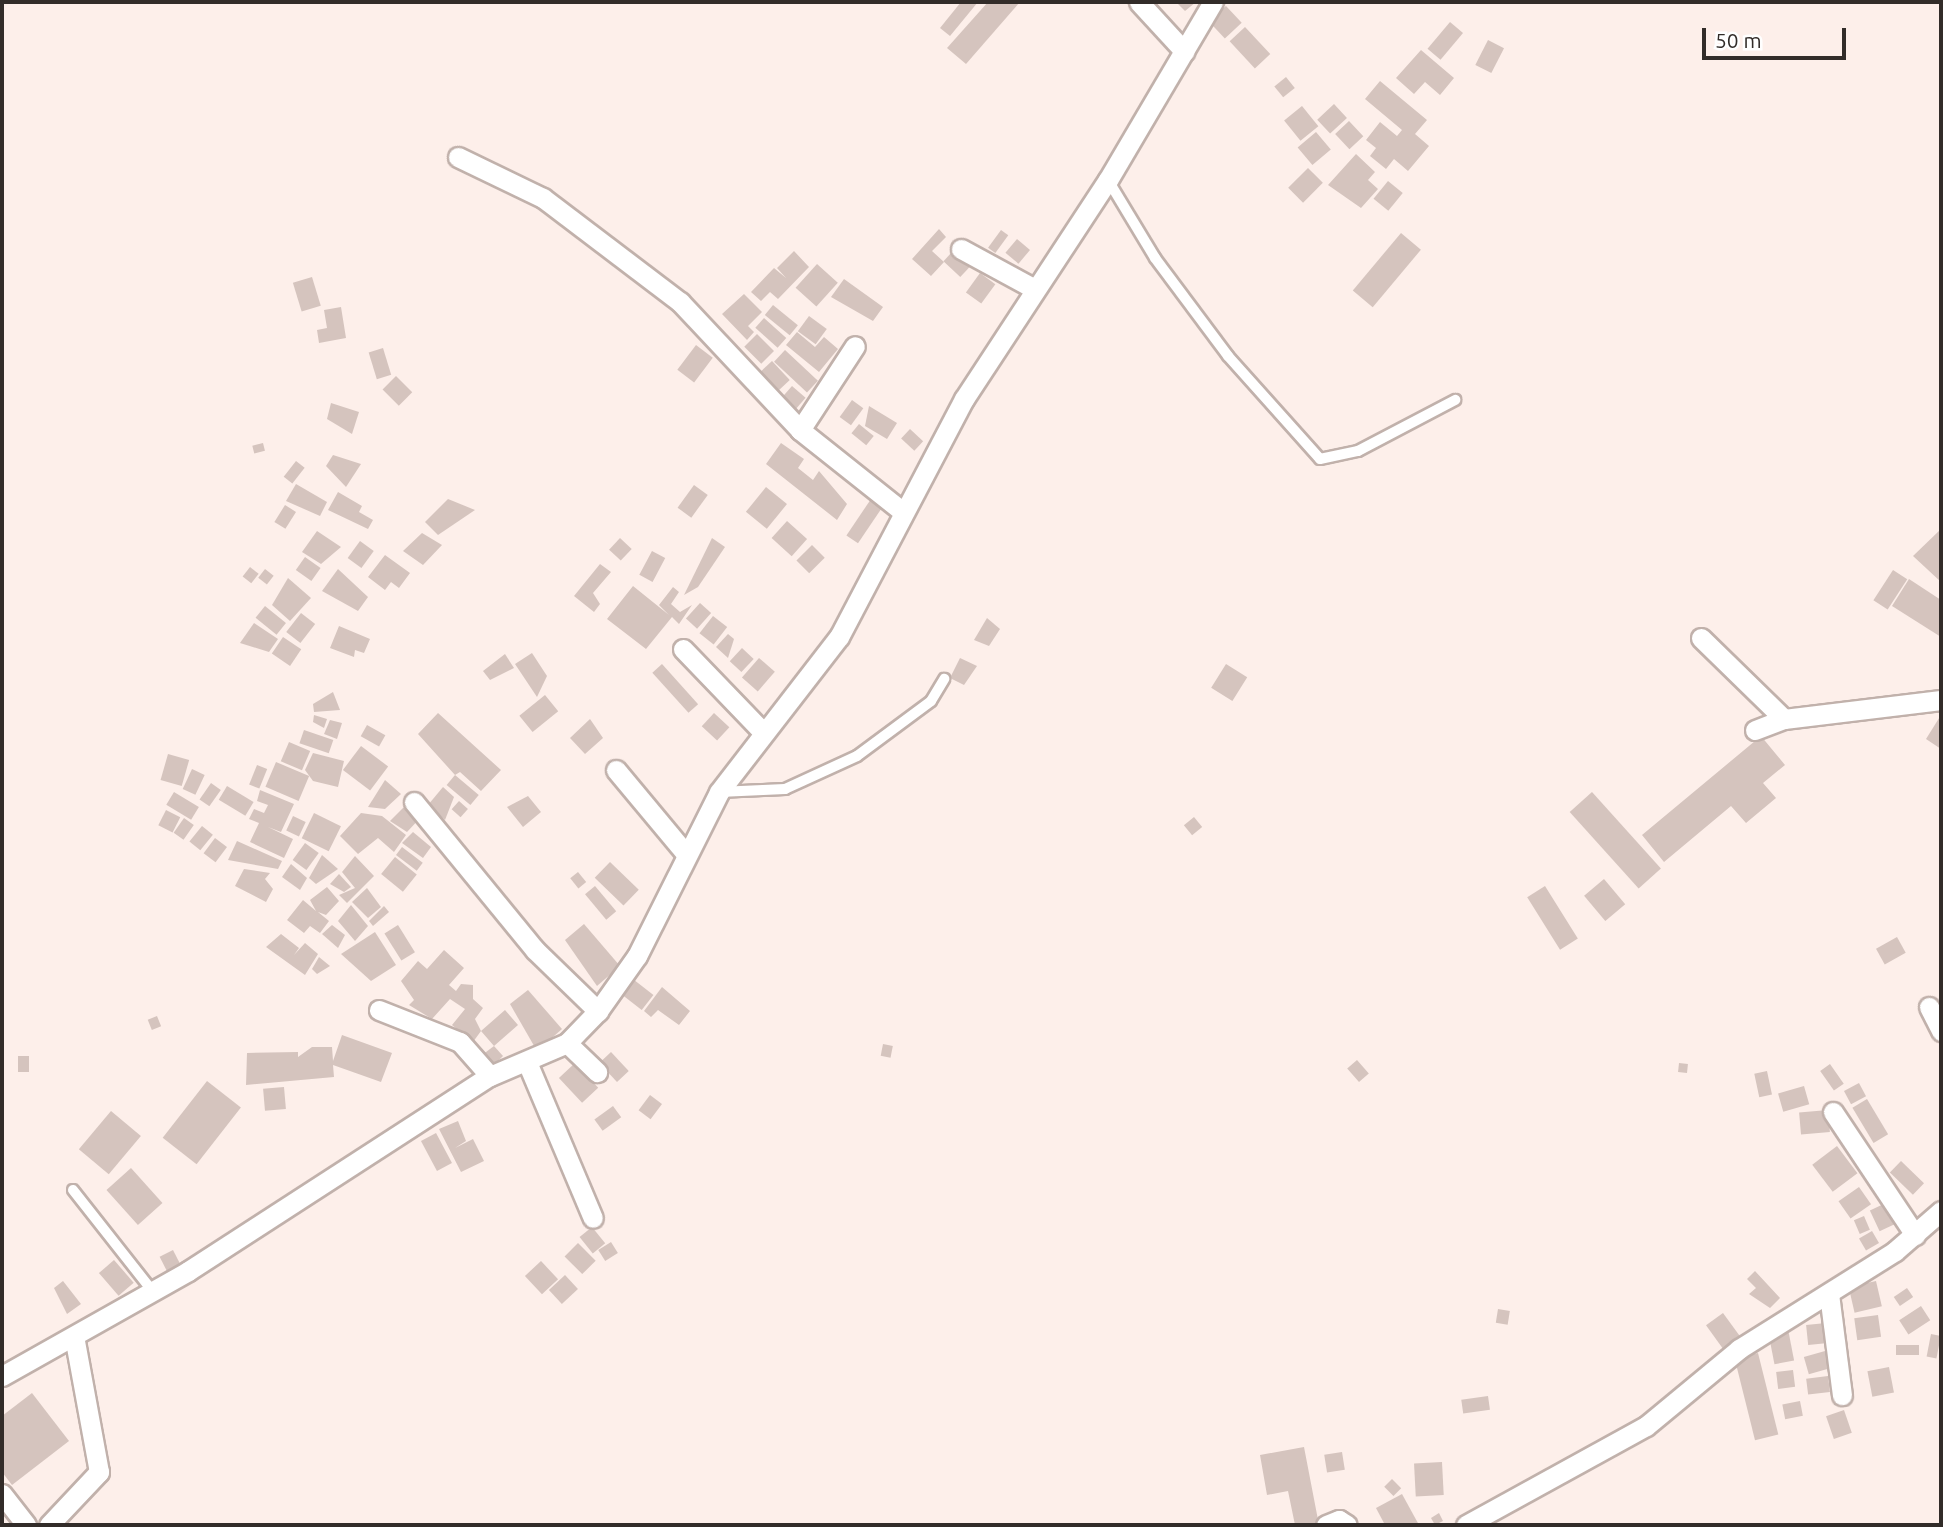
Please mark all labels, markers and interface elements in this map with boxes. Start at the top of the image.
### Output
scale bar [1705,14,1848,58]
text: 50 m [1715,28,1762,52]

